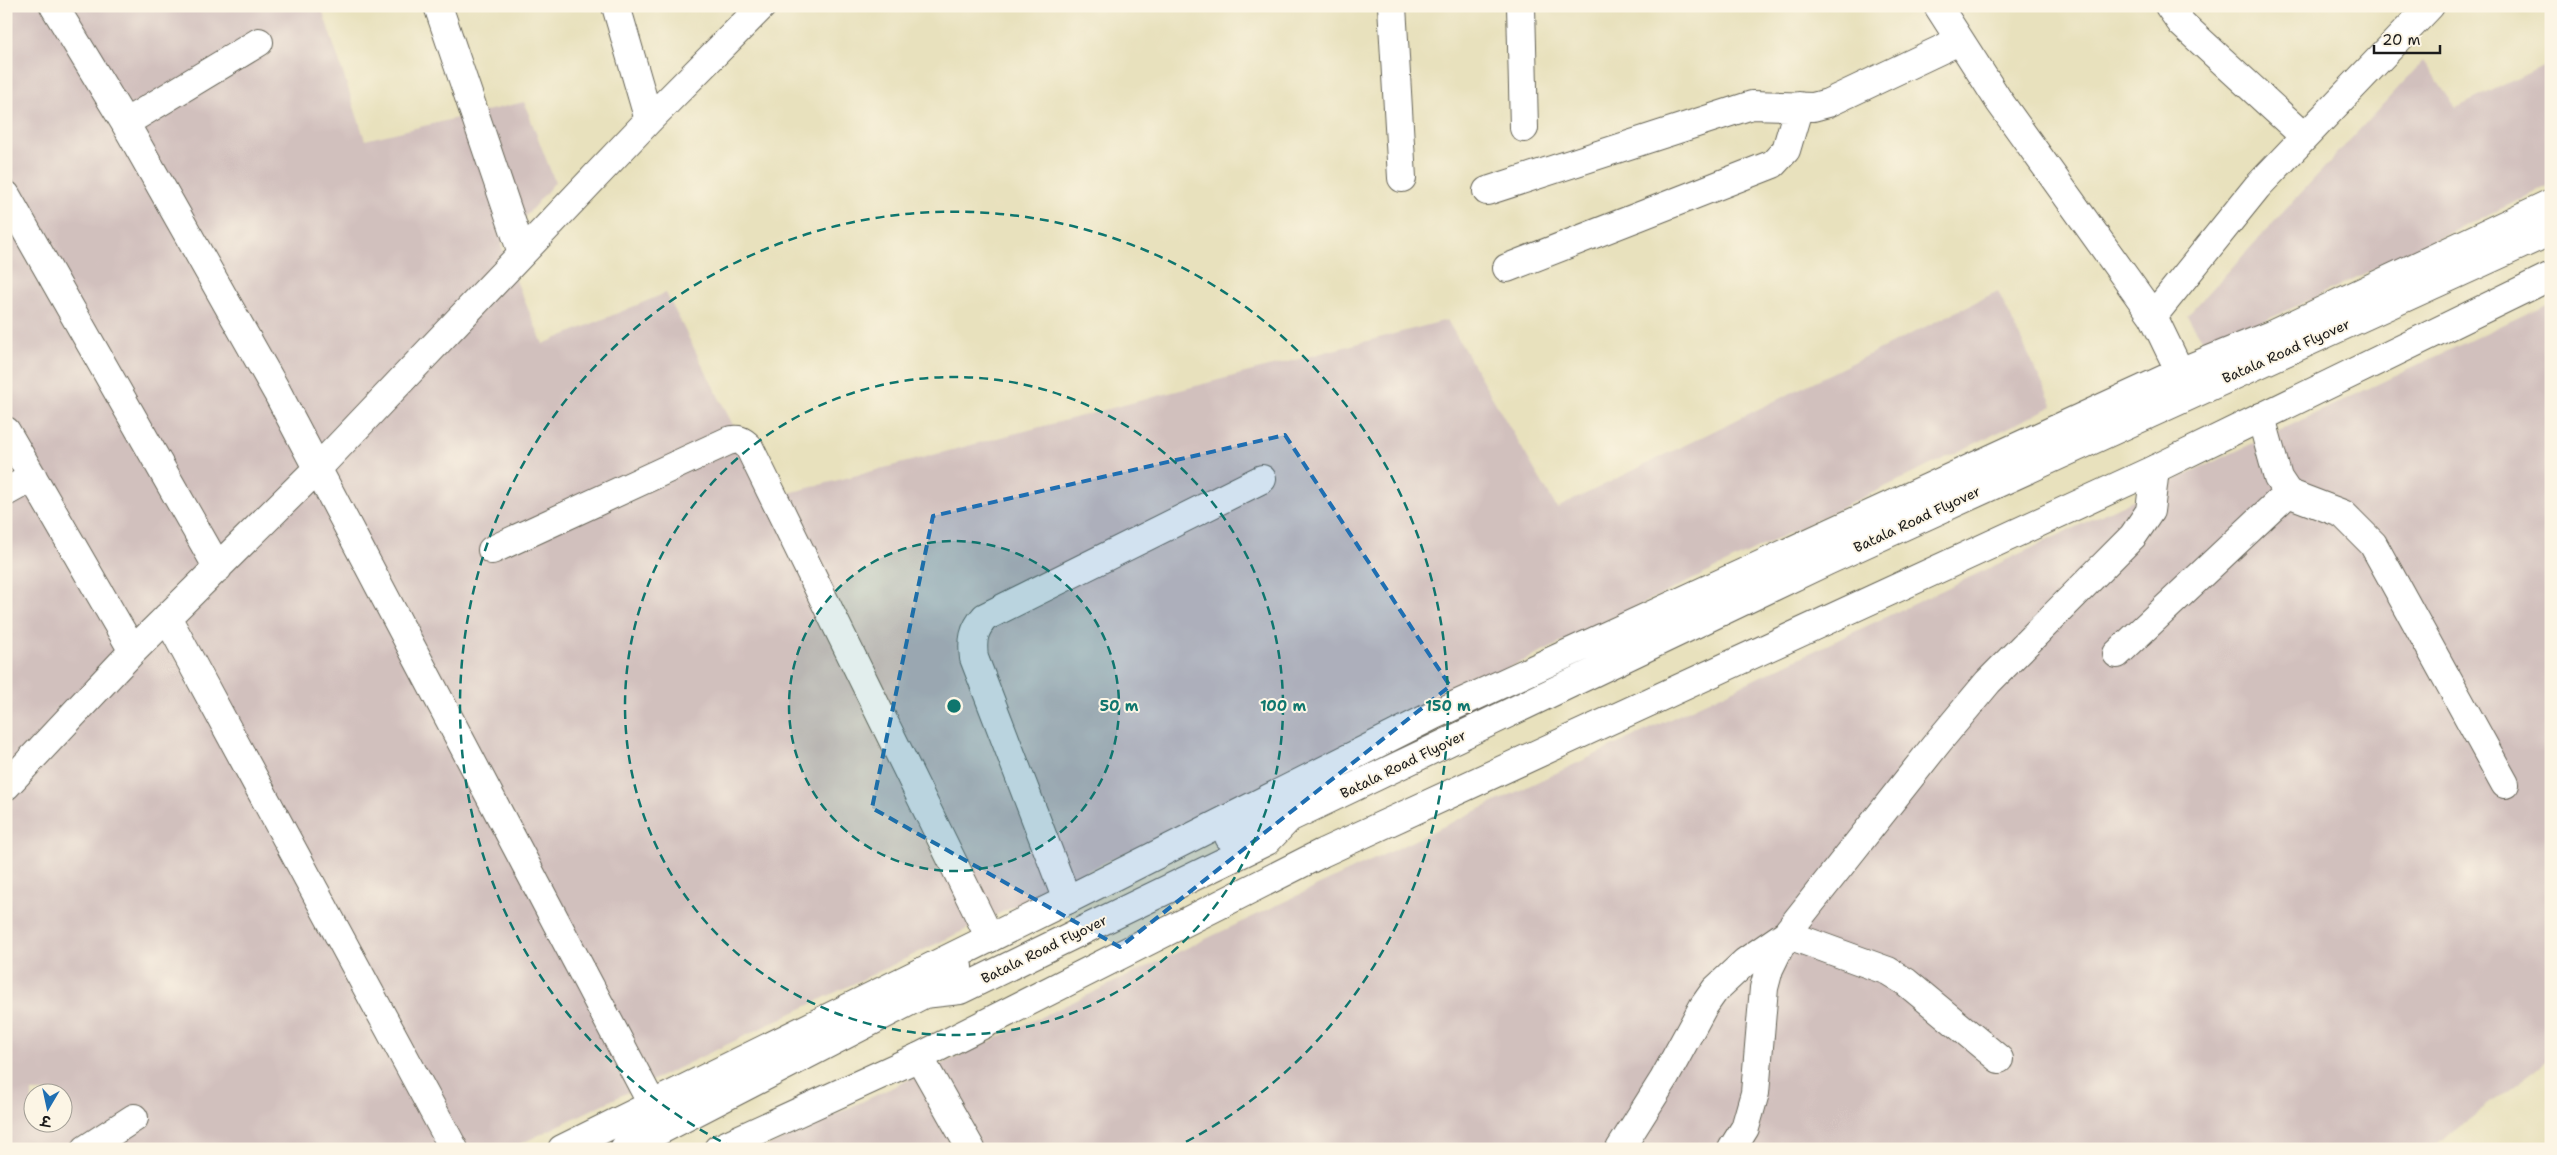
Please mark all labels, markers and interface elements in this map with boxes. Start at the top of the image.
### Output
scale bar [2374,22,2441,54]
text: 20 m [2382,30,2421,50]
street label: Batala Road Flyover [2219,315,2353,387]
street label: Batala Road Flyover [1851,482,1984,556]
text: 50 m [1100,696,1139,716]
text: 100 m [1260,696,1306,716]
text: 150 m [1425,696,1471,716]
centre of rings [945,697,963,715]
street label: Batala Road Flyover [1337,726,1469,802]
street label: Batala Road Flyover [978,911,1110,987]
north arrow [22,1082,72,1132]
text: उ [38,1111,54,1131]

